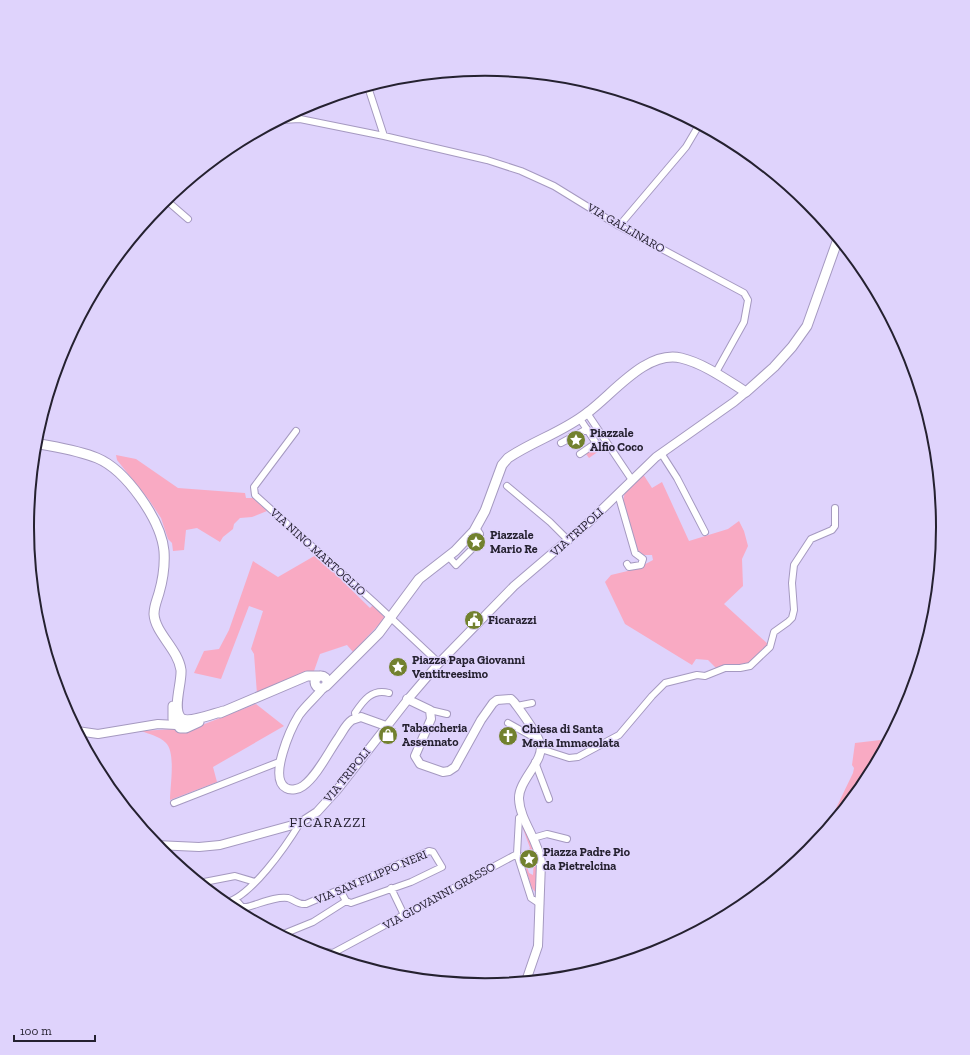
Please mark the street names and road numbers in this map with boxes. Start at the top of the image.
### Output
street label: VIA GALLINARO [584,200,667,256]
street label: VIA NINO MARTOGLIO [267,505,369,599]
street label: VIA TRIPOLI [547,505,606,560]
street label: VIA TRIPOLI [320,745,373,806]
street label: VIA SAN FILIPPO NERI [312,847,429,907]
street label: VIA GIOVANNI GRASSO [380,859,498,933]

